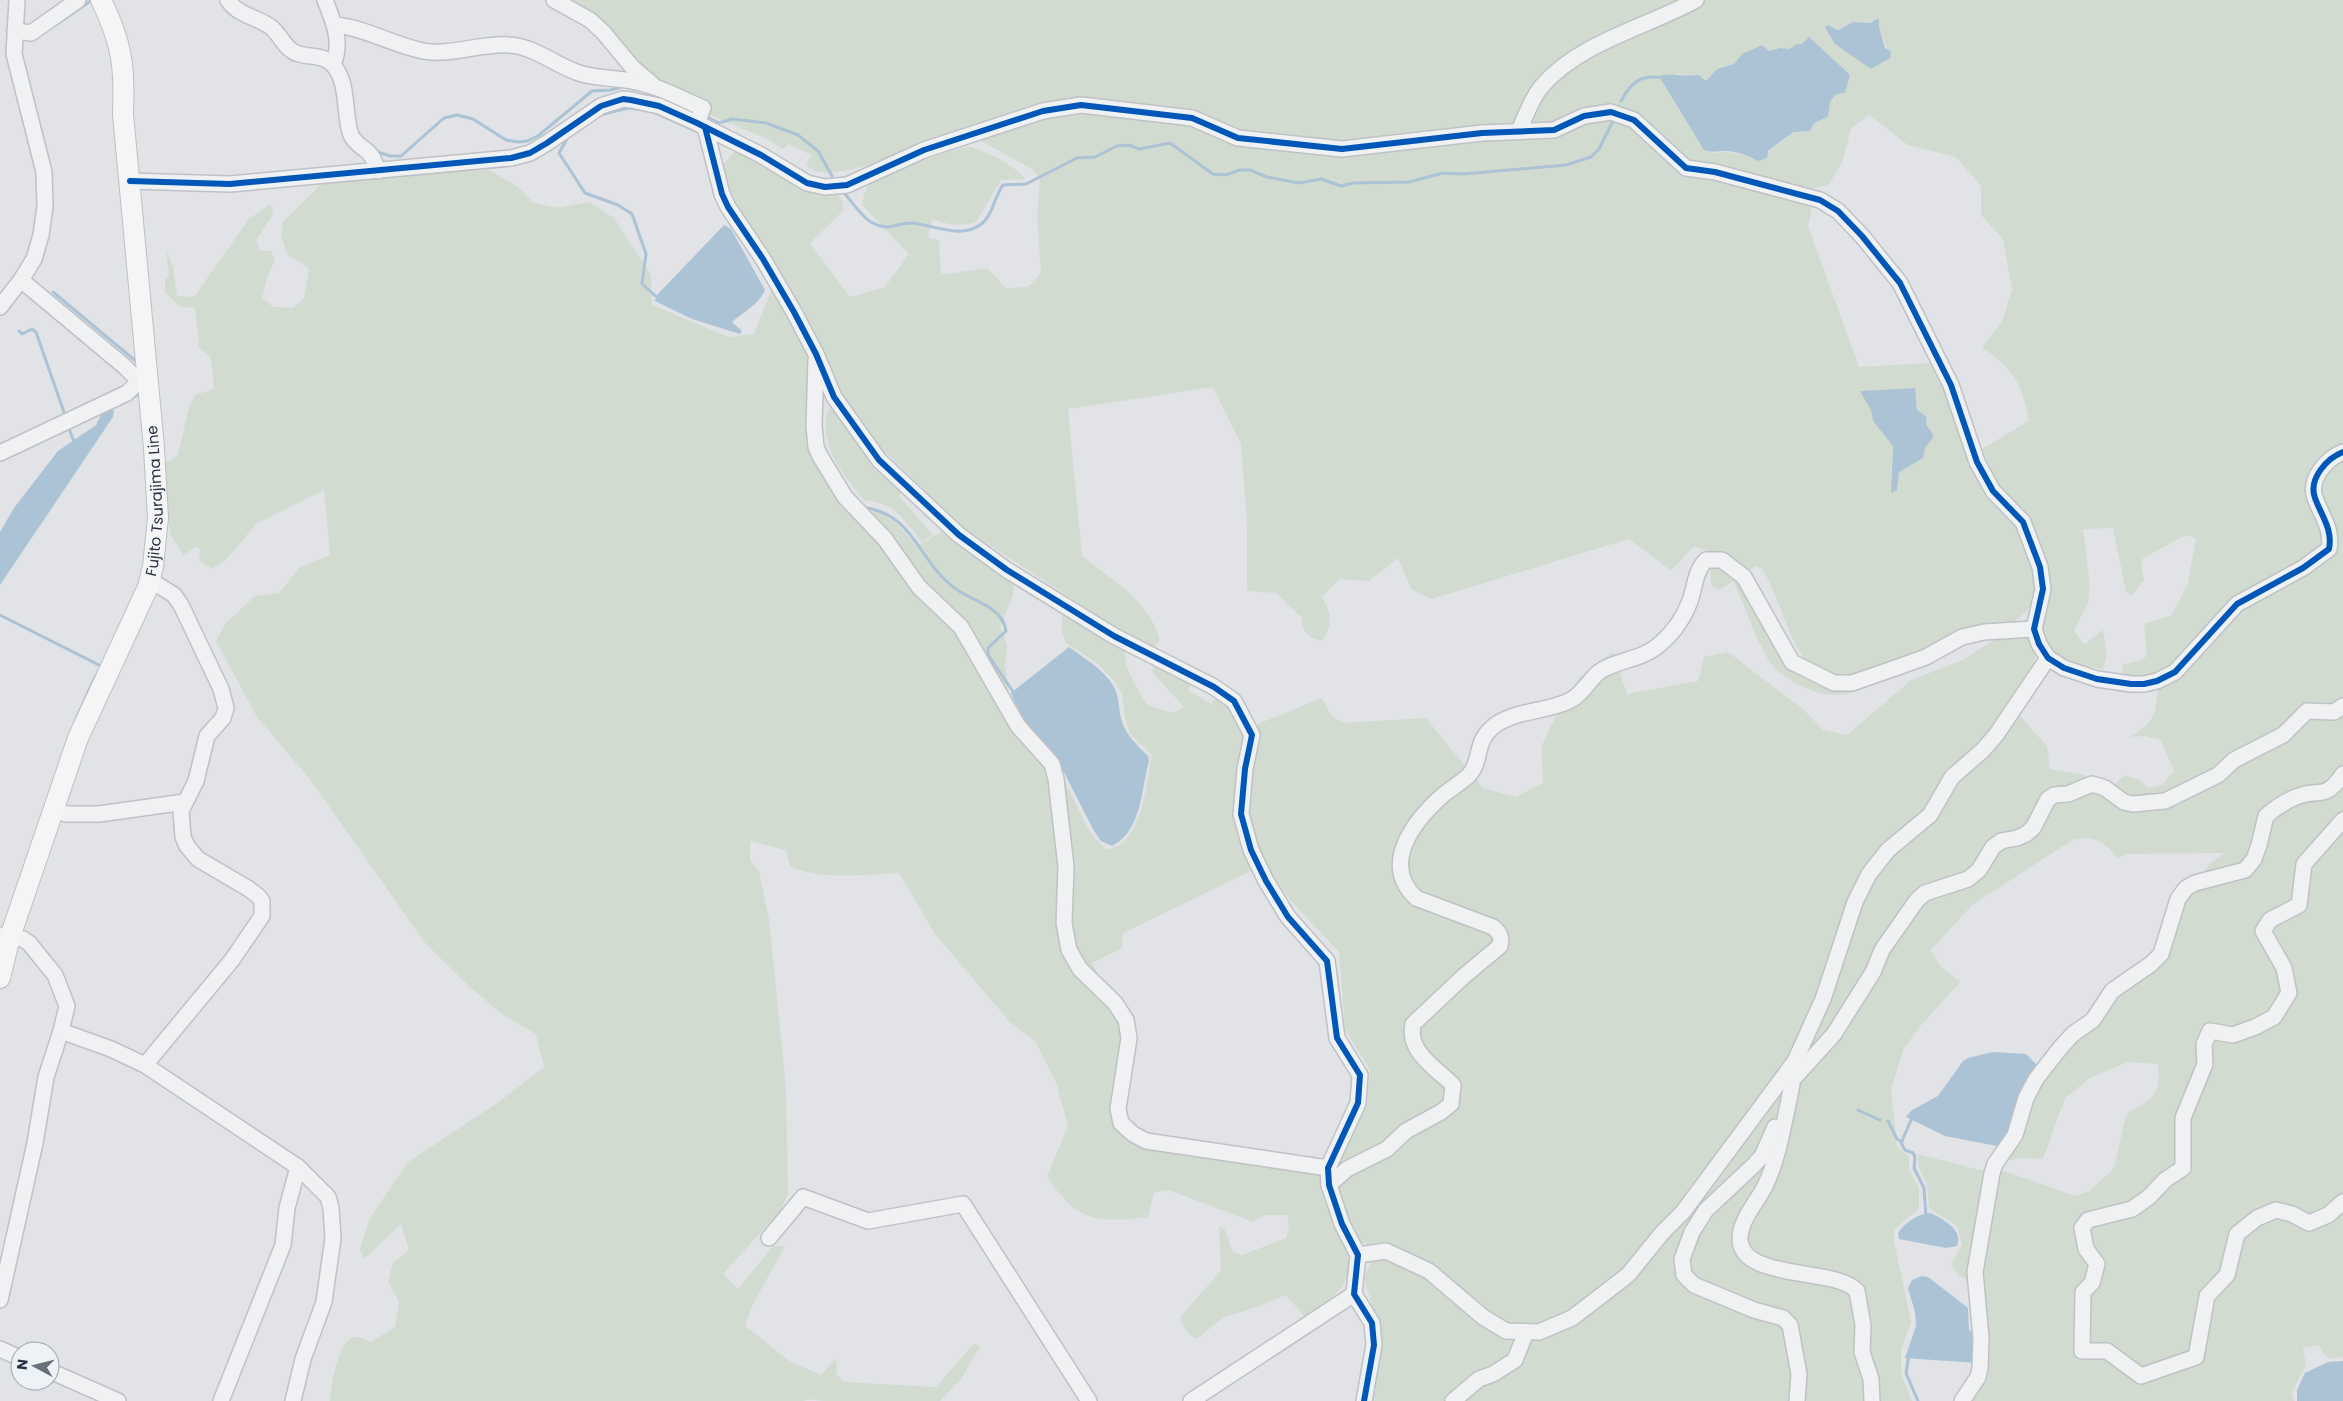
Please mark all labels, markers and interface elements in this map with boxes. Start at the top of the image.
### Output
street label: Fujito Tsurajima Line [140,424,168,578]
north arrow [10,1341,60,1391]
text: N [12,1358,33,1371]

